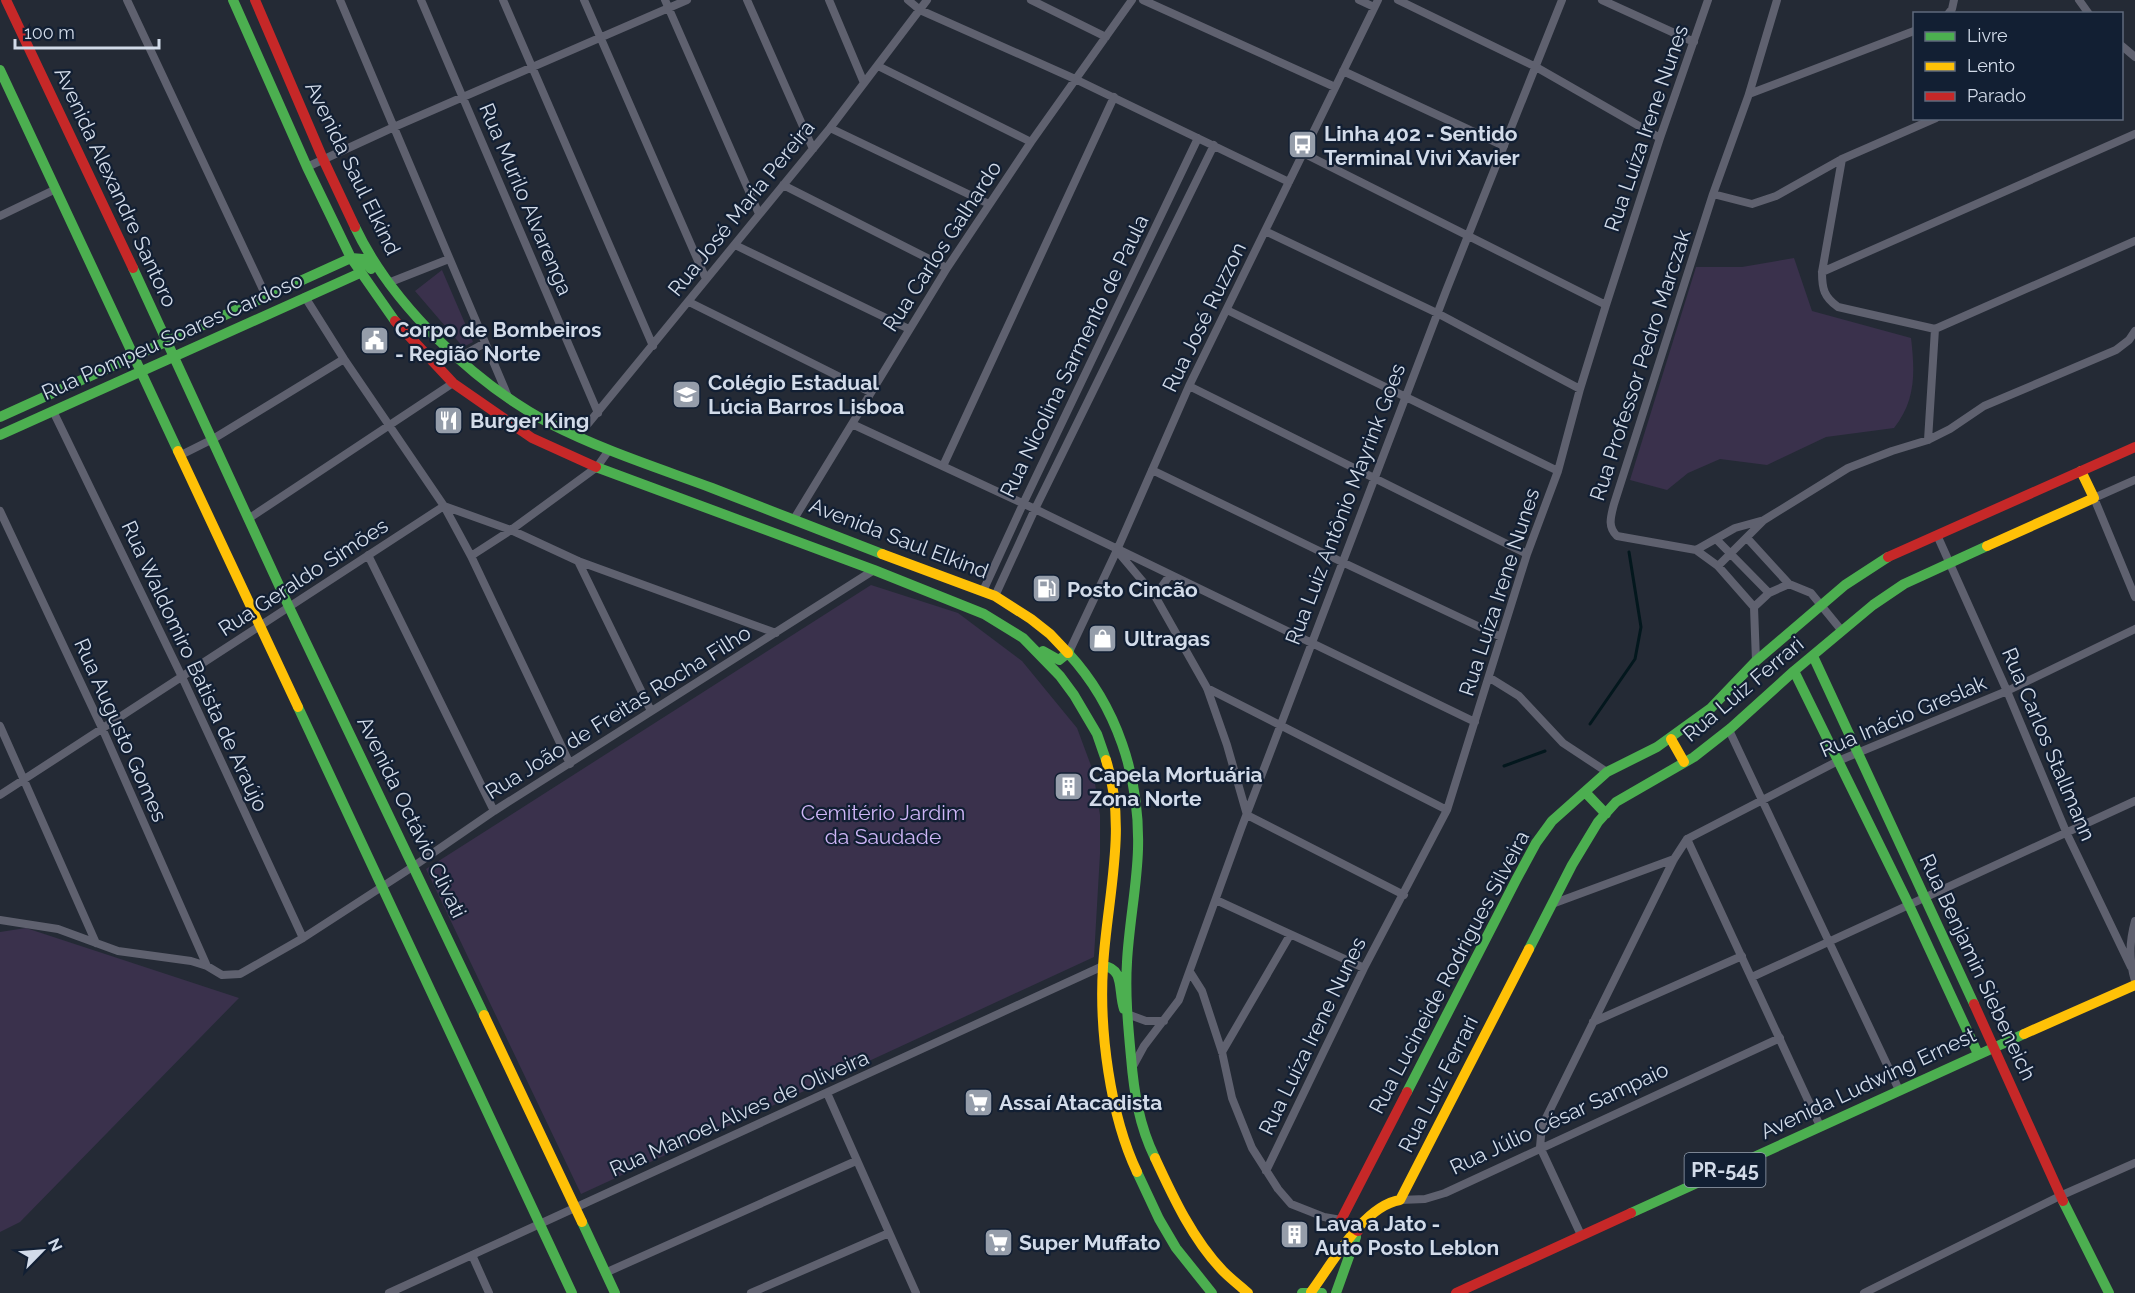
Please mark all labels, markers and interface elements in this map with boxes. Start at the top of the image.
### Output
scale bar [15,12,159,50]
legend [1913,12,2123,120]
street label: Rua Luíza Irene Nunes [1599,21,1693,235]
text: 100 m [24,22,75,43]
text: Livre [1967,25,2008,46]
text: Lento [1967,55,2015,76]
street label: Avenida Alexandre Santoro [49,63,183,311]
street label: Avenida Saul Elkind [300,77,406,259]
text: Parado [1967,85,2026,106]
street label: Rua Murilo Alvarenga [474,99,578,299]
street label: Rua José Maria Pereira [662,115,820,301]
place label: Linha 402 - Sentido Terminal Vivi Xavier [1324,121,1520,170]
bus stop icon: Linha 402 - Sentido Terminal Vivi Xavier [1287,129,1319,161]
street label: Rua Carlos Galhardo [878,156,1006,336]
street label: Rua Nicolina Sarmento de Paula [994,210,1154,502]
street label: Rua Professor Pedro Marczak [1584,226,1696,504]
street label: Rua José Ruzzon [1157,238,1251,396]
street label: Rua Pompeu Soares Cardoso [38,267,306,405]
place label: Corpo de Bombeiros - Região Norte [395,317,601,366]
public building icon: Corpo de Bombeiros - Região Norte [358,325,390,357]
street label: Rua Luiz Antônio Mayrink Goes [1280,360,1410,648]
place label: Colégio Estadual Lúcia Barros Lisboa [708,370,904,419]
school or university icon: Colégio Estadual Lúcia Barros Lisboa [671,378,703,410]
restaurant icon: Burger King [433,404,465,436]
place label: Burger King [470,408,589,433]
street label: Rua Luíza Irene Nunes [1454,485,1544,699]
street label: Avenida Saul Elkind [806,492,992,584]
street label: Rua Geraldo Simões [214,513,392,641]
street label: Rua Waldomiro Batista de Araújo [116,517,274,815]
fuel station icon: Posto Cincão [1030,573,1062,605]
place label: Posto Cincão [1067,577,1198,602]
street label: Rua João de Freitas Rocha Filho [481,620,755,804]
shop icon: Ultragas [1087,622,1119,654]
place label: Ultragas [1124,626,1210,651]
street label: Rua Luiz Ferrari [1678,631,1808,747]
street label: Rua Augusto Gomes [69,634,173,826]
street label: Rua Carlos Stallmann [1997,644,2101,844]
street label: Rua Inácio Greslak [1816,670,1990,762]
street label: Avenida Octávio Clivati [352,712,472,922]
place label: Capela Mortuária Zona Norte [1089,762,1263,811]
building icon: Capela Mortuária Zona Norte [1052,770,1084,802]
park label: Cemitério Jardim da Saudade [801,800,965,849]
street label: Rua Lucineide Rodrigues Silveira [1364,826,1534,1118]
street label: Rua Benjamin Siebeneich [1915,850,2041,1084]
street label: Rua Luíza Irene Nunes [1253,933,1371,1139]
street label: Rua Luiz Ferrari [1393,1012,1483,1156]
street label: Avenida Ludwing Ernest [1756,1022,1980,1144]
street label: Rua Manoel Alves de Oliveira [606,1044,872,1182]
street label: Rua Júlio César Sampaio [1446,1056,1672,1180]
supermarket icon: Assaí Atacadista [962,1086,994,1118]
place label: Assaí Atacadista [999,1090,1162,1115]
road number: PR-545 [1684,1153,1766,1187]
place label: Lava a Jato - Auto Posto Leblon [1315,1211,1499,1260]
building icon: Lava a Jato - Auto Posto Leblon [1278,1219,1310,1251]
north arrow [12,1221,72,1281]
supermarket icon: Super Muffato [982,1226,1014,1258]
place label: Super Muffato [1019,1230,1161,1255]
text: N [44,1235,66,1254]

